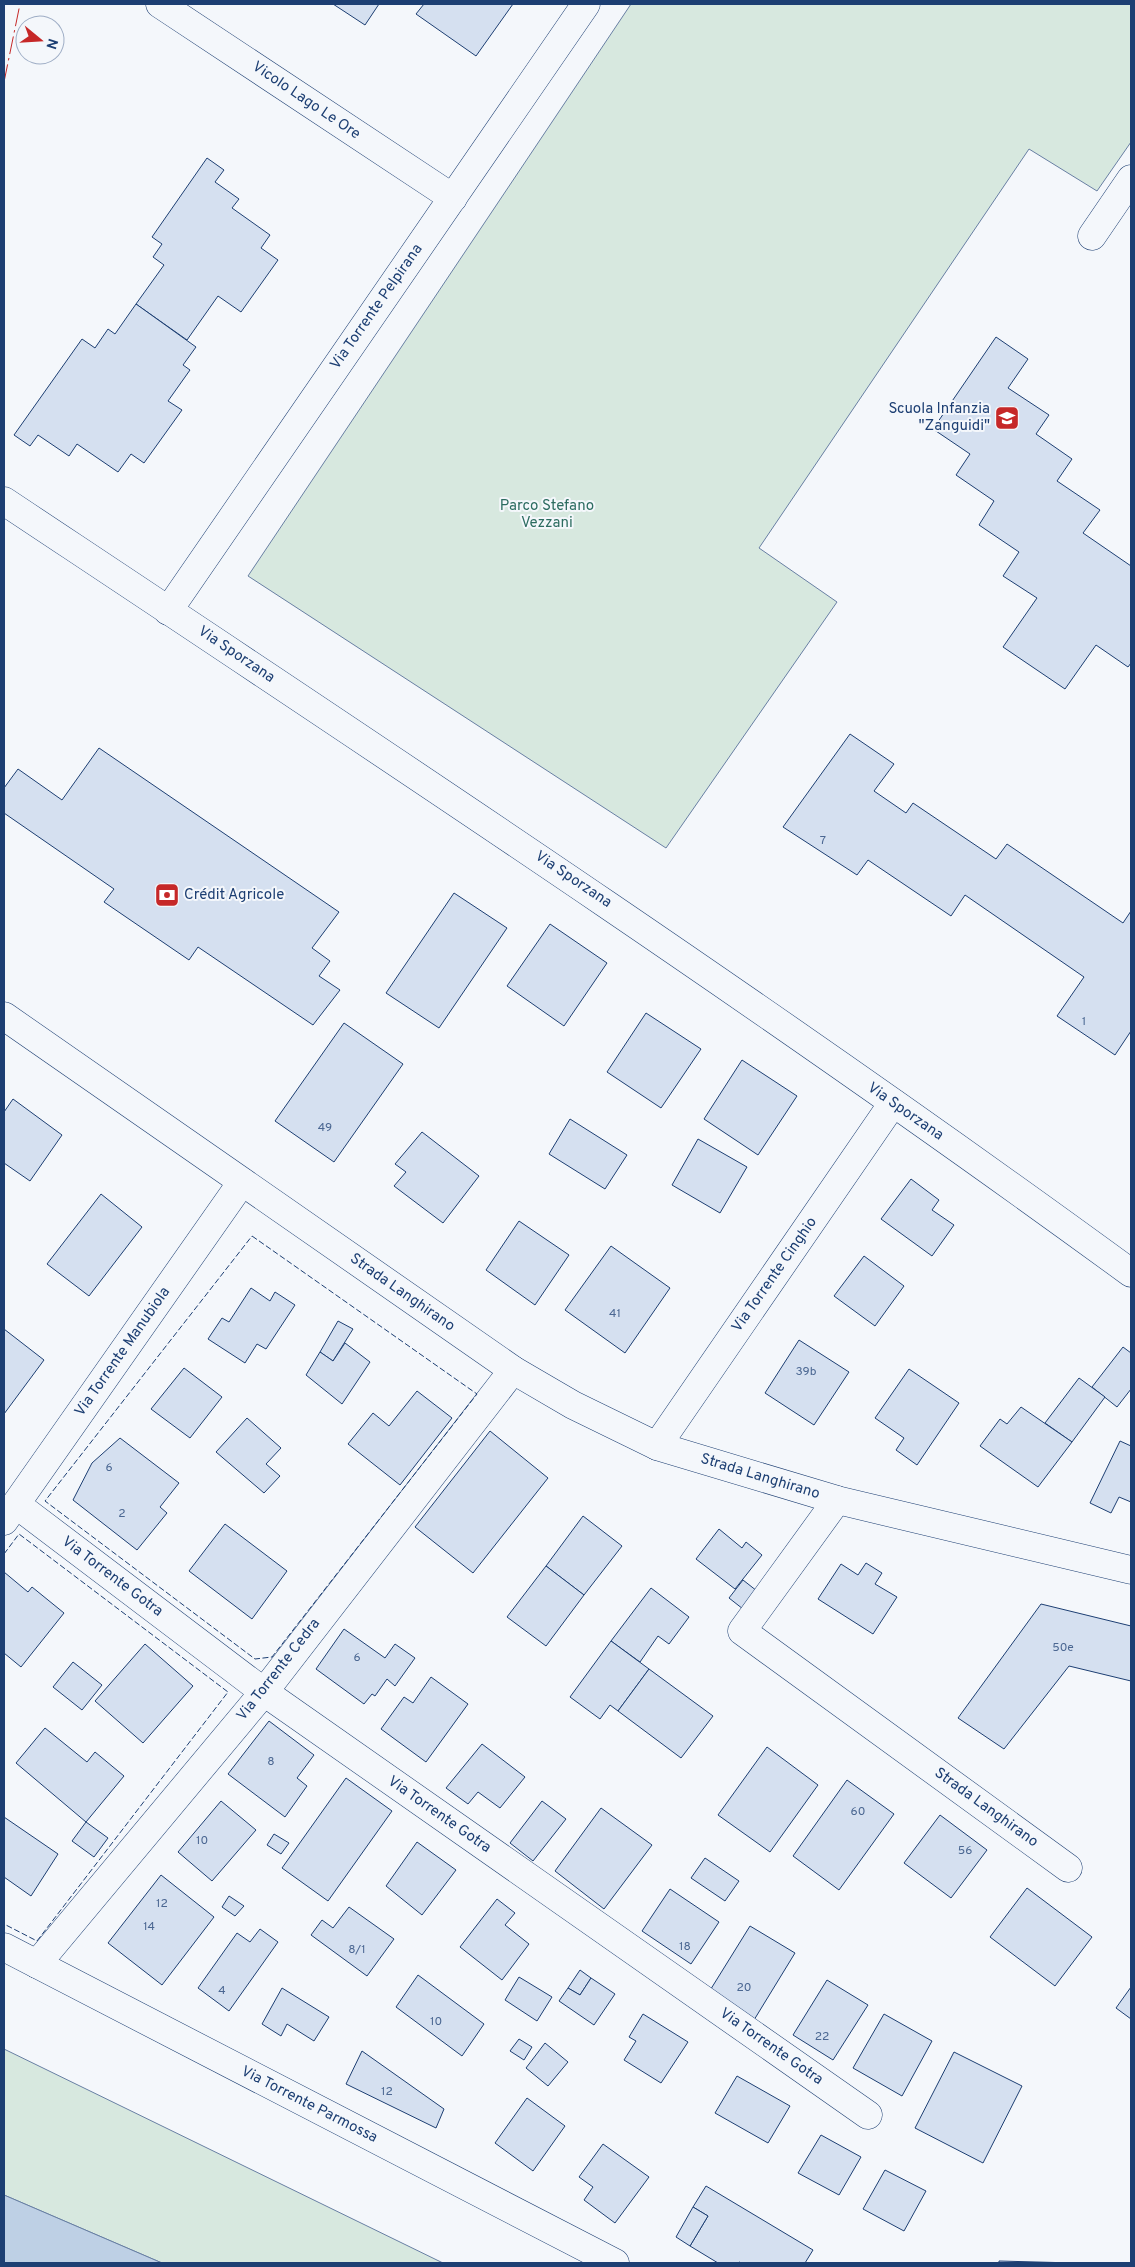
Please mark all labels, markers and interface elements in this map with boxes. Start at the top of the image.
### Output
north arrow [15,15,65,65]
text: N [41,36,61,51]
street label: Vicolo Lago Le Ore [248,58,364,144]
street label: Via Torrente Pelpirana [327,241,427,373]
place label: Scuola Infanzia "Zanguidi" [888,400,990,436]
school or university icon: Scuola Infanzia "Zanguidi" [994,405,1020,431]
park label: Parco Stefano Vezzani [500,497,594,533]
street label: Via Sporzana [194,622,278,688]
house number: 7 [820,833,826,849]
street label: Via Sporzana [531,847,615,913]
bank icon: Crédit Agricole [154,882,180,908]
place label: Crédit Agricole [184,886,284,905]
house number: 1 [1082,1014,1086,1030]
street label: Via Sporzana [863,1079,947,1145]
house number: 49 [318,1120,332,1136]
street label: Via Torrente Cinghio [728,1214,822,1336]
street label: Strada Langhirano [346,1250,458,1336]
street label: Via Torrente Manubiola [71,1284,175,1420]
house number: 41 [609,1306,621,1322]
house number: 39b [796,1364,817,1380]
street label: Strada Langhirano [698,1450,822,1504]
house number: 6 [105,1460,113,1476]
house number: 2 [118,1506,126,1522]
street label: Via Torrente Gotra [58,1533,166,1621]
street label: Via Torrente Cedra [233,1615,325,1725]
house number: 50e [1052,1640,1074,1656]
house number: 6 [353,1650,361,1666]
house number: 8 [267,1754,275,1770]
street label: Strada Langhirano [930,1764,1042,1852]
street label: Via Torrente Gotra [384,1772,494,1858]
house number: 60 [851,1804,865,1820]
house number: 10 [196,1833,208,1849]
house number: 56 [958,1843,972,1859]
house number: 12 [156,1896,168,1912]
house number: 14 [143,1919,155,1935]
house number: 18 [679,1939,691,1955]
house number: 8/1 [348,1942,366,1958]
house number: 20 [736,1980,752,1996]
house number: 4 [218,1983,226,1999]
street label: Via Torrente Gotra [716,2004,826,2090]
house number: 10 [430,2014,442,2030]
house number: 22 [815,2029,829,2045]
street label: Via Torrente Parmossa [237,2062,381,2148]
house number: 12 [381,2084,393,2100]

